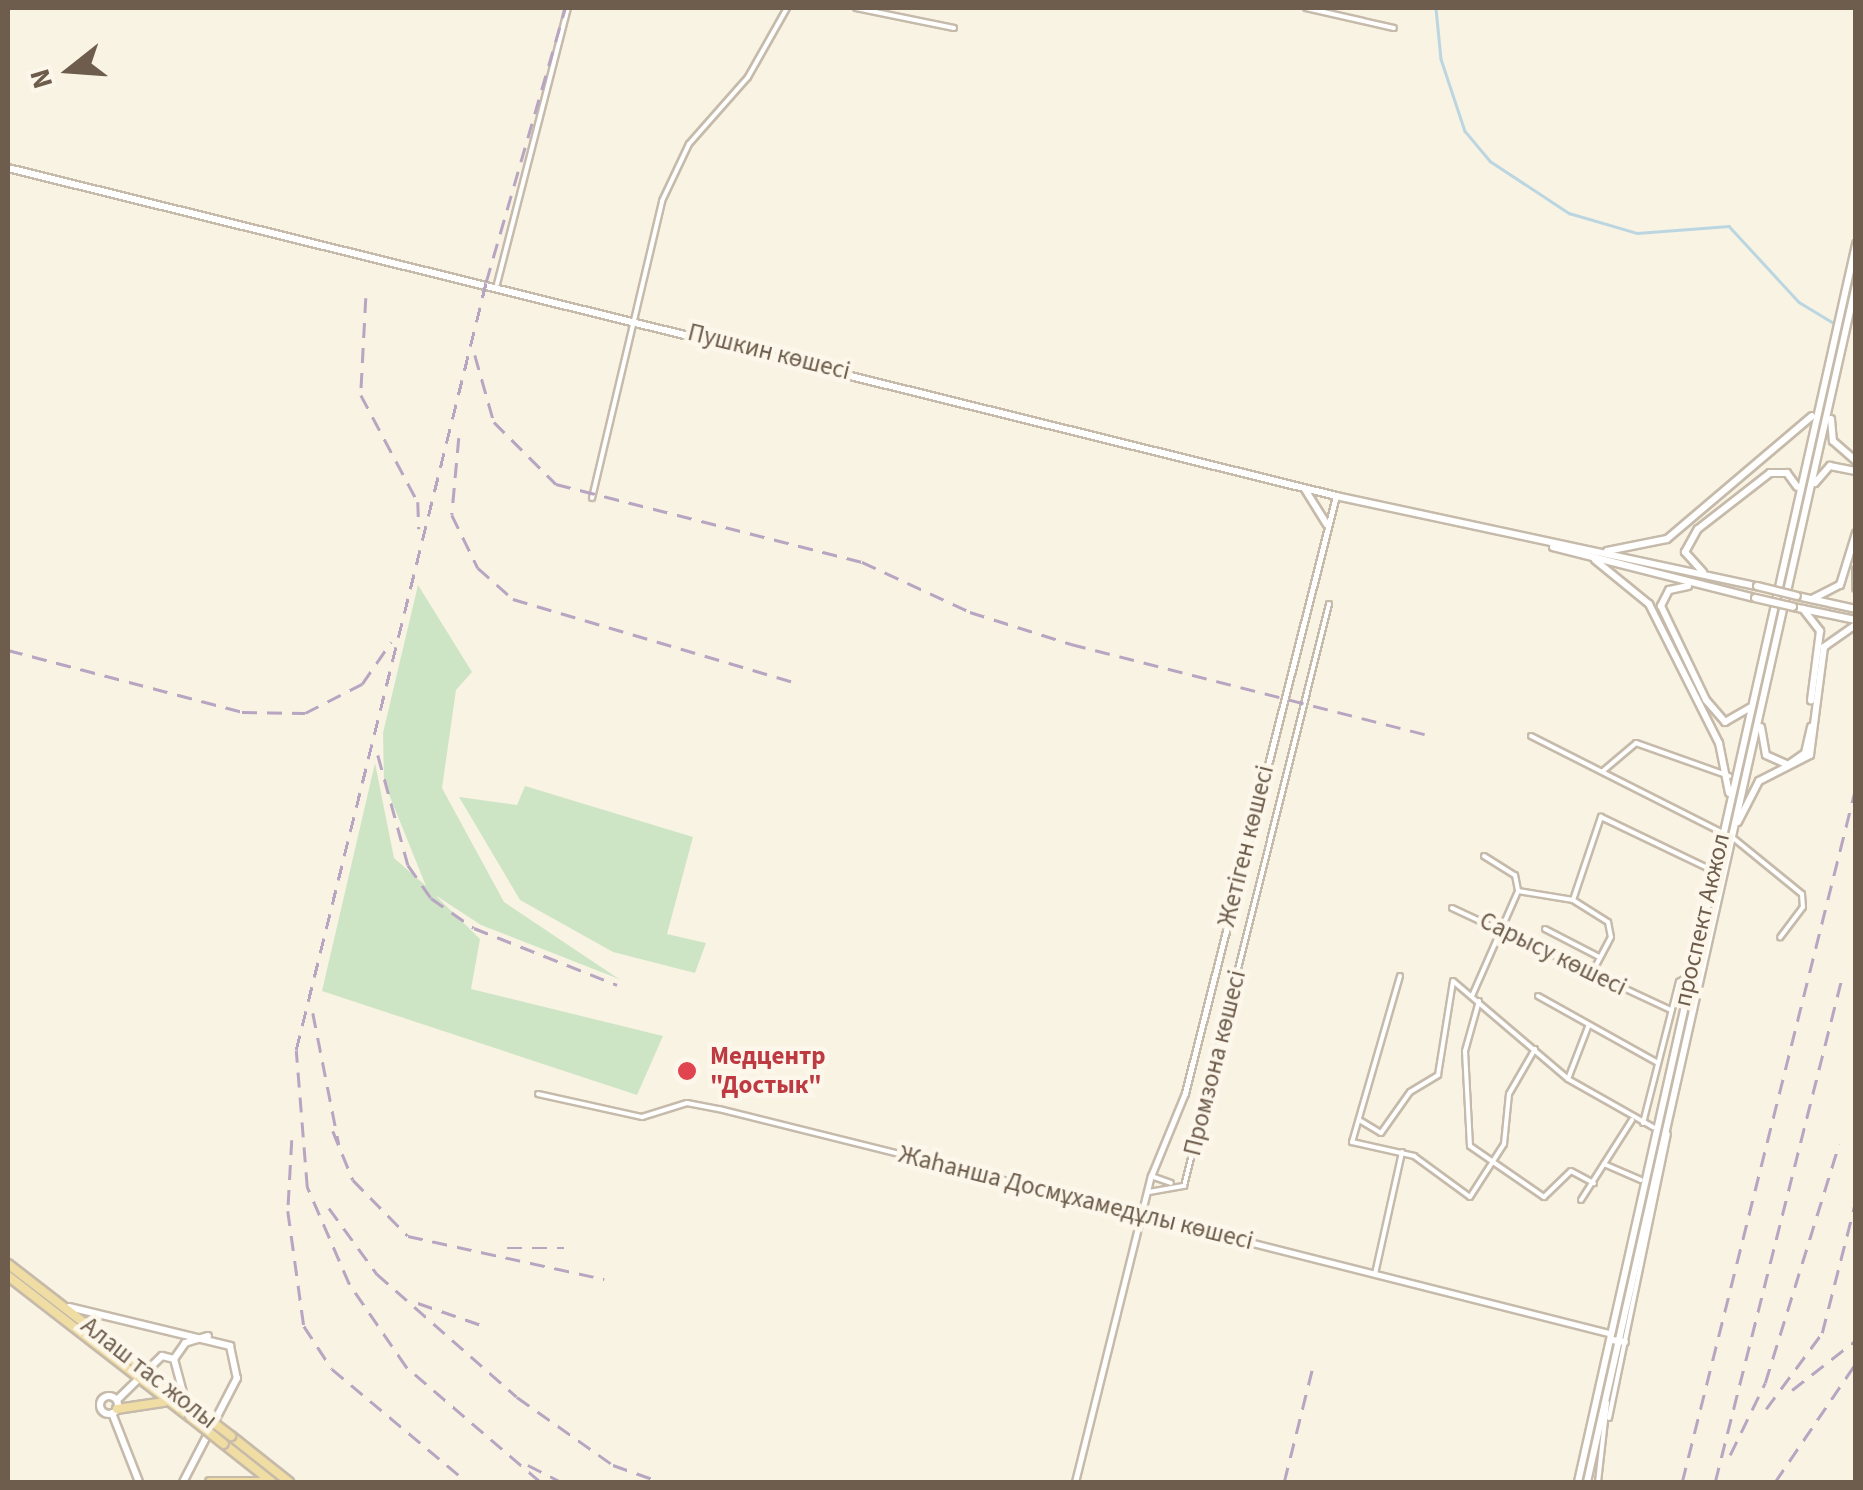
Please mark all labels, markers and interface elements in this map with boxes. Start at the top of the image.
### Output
north arrow [20,20,120,120]
text: N [19,64,63,94]
street label: Пушкин көшесі [685,317,853,387]
street label: Жетіген көшесі [1211,762,1281,930]
street label: проспект Акжол [1668,831,1736,1009]
street label: Сарысу көшесі [1475,905,1631,1003]
street label: Промзона көшесі [1177,967,1253,1159]
place label: Медцентр "Достык" [710,1042,826,1101]
marker: Медцентр "Достык" [674,1058,700,1084]
street label: Жаһанша Досмұхамедұлы көшесі [896,1139,1256,1257]
street label: Алаш тас жолы [75,1311,223,1435]

